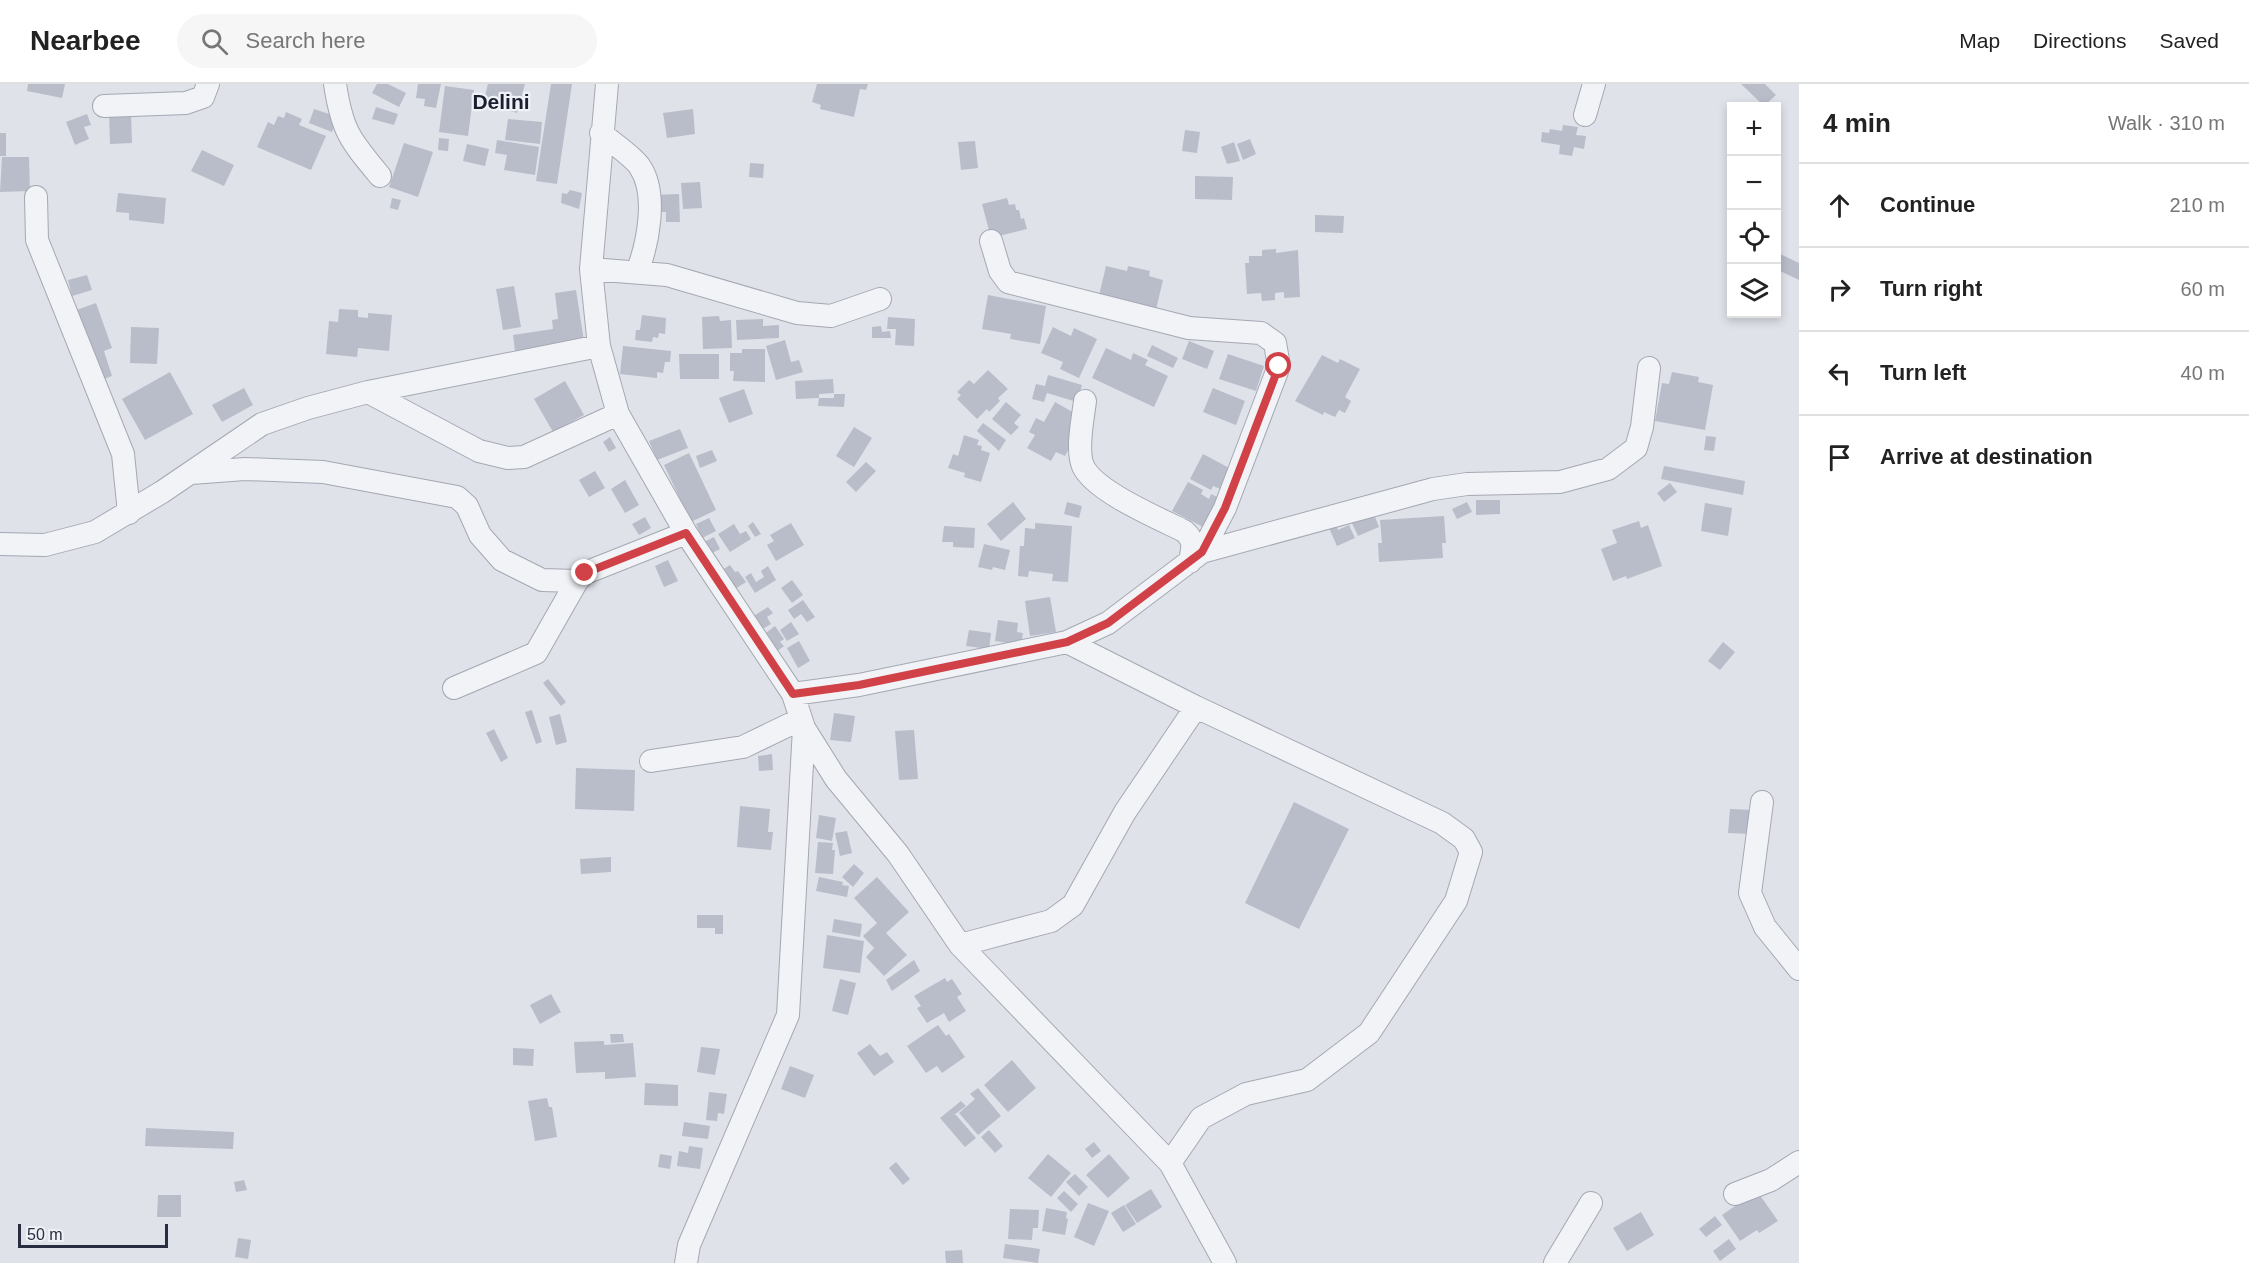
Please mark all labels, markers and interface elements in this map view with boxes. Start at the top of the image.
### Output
search box [177,14,597,68]
text: Nearbee [30,25,141,56]
icon: search [198,25,231,58]
text: Search here [246,28,365,53]
text: Map [1959,29,2000,52]
text: Directions [2033,29,2126,52]
text: Saved [2159,29,2219,52]
district label: Delini [472,90,530,113]
map controls [1727,102,1781,318]
button: + [1727,102,1781,156]
text: 4 min [1823,108,1891,138]
text: Walk · 310 m [2108,112,2225,134]
button: − [1727,156,1781,210]
icon: ahead [1823,189,1856,222]
text: Continue [1880,192,1975,217]
text: 210 m [2169,194,2225,216]
button: locate [1727,210,1781,264]
button: layers [1727,264,1781,318]
icon: right [1823,273,1856,306]
text: Turn right [1880,276,1982,301]
text: 60 m [2181,278,2225,300]
route start [1265,352,1291,378]
icon: left [1823,357,1856,390]
text: Turn left [1880,360,1966,385]
text: 40 m [2181,362,2225,384]
icon: arrive [1823,441,1856,474]
text: Arrive at destination [1880,444,2093,469]
route end [571,559,597,585]
scale bar [18,1221,168,1248]
text: 50 m [27,1226,63,1243]

